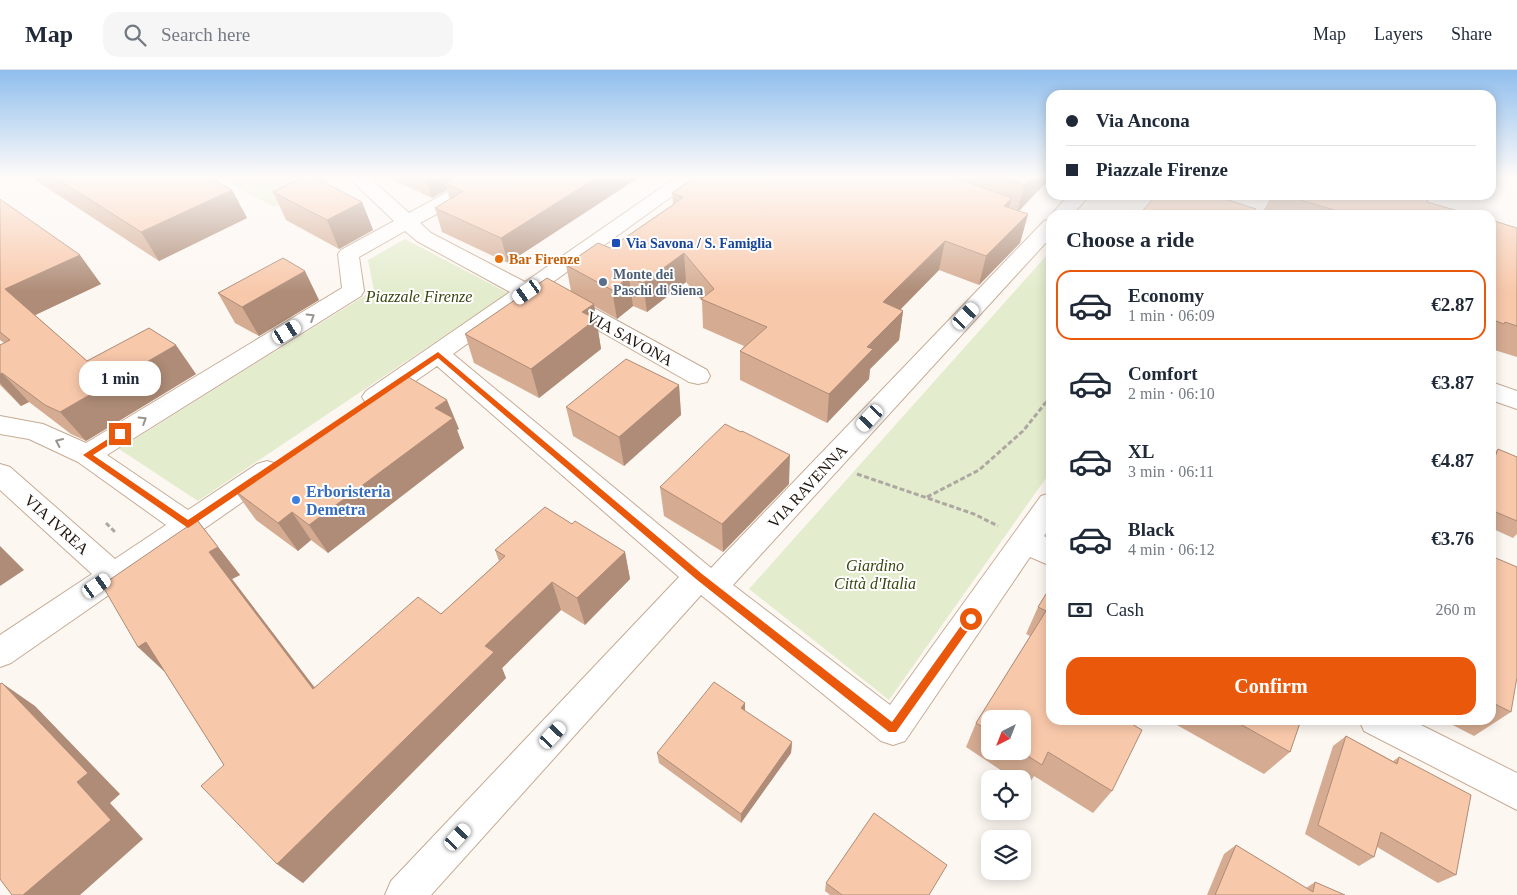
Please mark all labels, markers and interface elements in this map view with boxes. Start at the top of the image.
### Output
search box [103,12,453,57]
text: Map [25,21,73,47]
icon: search [121,21,149,49]
text: Search here [161,24,250,45]
text: Map [1313,24,1346,44]
text: Layers [1374,24,1423,44]
text: Share [1451,24,1492,44]
text: Via Ancona [1096,110,1190,131]
text: Piazzale Firenze [1096,159,1228,180]
text: Choose a ride [1066,227,1194,252]
place label: Via Savona / S. Famiglia [626,236,772,251]
marker: Via Savona / S. Famiglia [610,237,622,249]
place label: Bar Firenze [509,252,580,267]
marker: Bar Firenze [493,253,505,265]
place label: Monte dei Paschi di Siena [613,267,703,298]
marker: Monte dei Paschi di Siena [597,276,609,288]
car [510,277,543,307]
icon: car [1068,283,1113,328]
text: Economy [1128,285,1204,306]
park label: Piazzale Firenze [365,288,472,305]
text: €2.87 [1431,294,1474,315]
car [950,300,981,332]
text: 1 min · 06:09 [1128,307,1215,324]
street label: VIA SAVONA [584,308,676,369]
one-way arrow [306,314,315,323]
car [270,318,303,346]
icon: car [1068,361,1113,406]
callout: 1 min [79,362,161,396]
text: Comfort [1128,363,1198,384]
text: 1 min [101,370,139,387]
text: €3.87 [1431,372,1474,393]
text: 2 min · 06:10 [1128,385,1215,402]
car [854,402,885,434]
one-way arrow [138,417,147,427]
route end [109,423,131,445]
one-way arrow [55,438,64,448]
icon: car [1068,439,1113,484]
street label: VIA RAVENNA [764,441,851,532]
text: XL [1128,441,1154,462]
text: €4.87 [1431,450,1474,471]
text: 3 min · 06:11 [1128,463,1214,480]
place label: Erboristeria Demetra [306,483,390,518]
street label: VIA IVREA [21,491,93,558]
marker: Erboristeria Demetra [290,494,302,506]
icon: car [1068,517,1113,562]
text: Black [1128,519,1174,540]
text: €3.76 [1431,528,1474,549]
text: 4 min · 06:12 [1128,541,1215,558]
park label: Giardino Città d'Italia [834,557,916,592]
car [80,571,113,601]
icon: cash [1066,596,1094,624]
text: Cash [1106,599,1144,620]
text: 260 m [1436,601,1476,618]
route start [960,608,982,630]
button: Confirm [1066,657,1476,715]
north arrow [981,710,1031,760]
map controls [981,710,1031,880]
car [537,719,568,751]
button: locate [981,770,1031,820]
car [442,821,473,853]
button: layers [981,830,1031,880]

